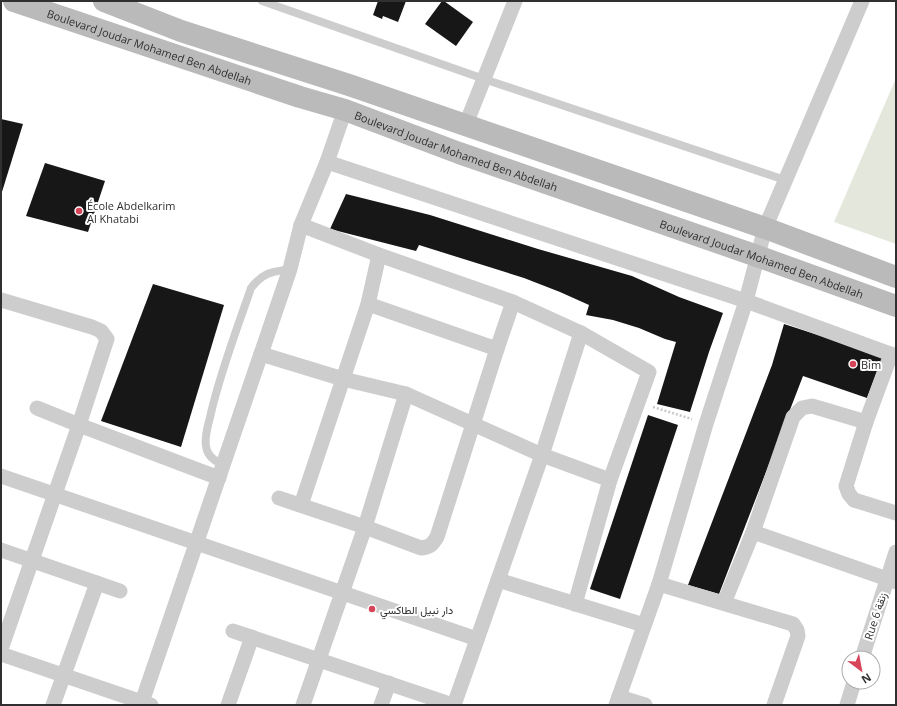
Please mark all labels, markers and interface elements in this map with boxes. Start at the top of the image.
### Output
street label: Boulevard Joudar Mohamed Ben Abdellah [45,5,254,88]
street label: Boulevard Joudar Mohamed Ben Abdellah [353,107,560,194]
place label: École Abdelkarim Al Khatabi [87,198,176,226]
marker: École Abdelkarim Al Khatabi [74,206,84,216]
street label: Boulevard Joudar Mohamed Ben Abdellah [658,216,866,301]
place label: Bim [861,357,881,372]
marker: Bim [848,359,858,369]
street label: Rue 6 زنقة [860,590,890,642]
place label: دار نبيل الطاكسي [380,602,453,620]
marker: دار نبيل الطاكسي [367,604,377,614]
north arrow [841,650,881,690]
text: N [859,670,874,688]

